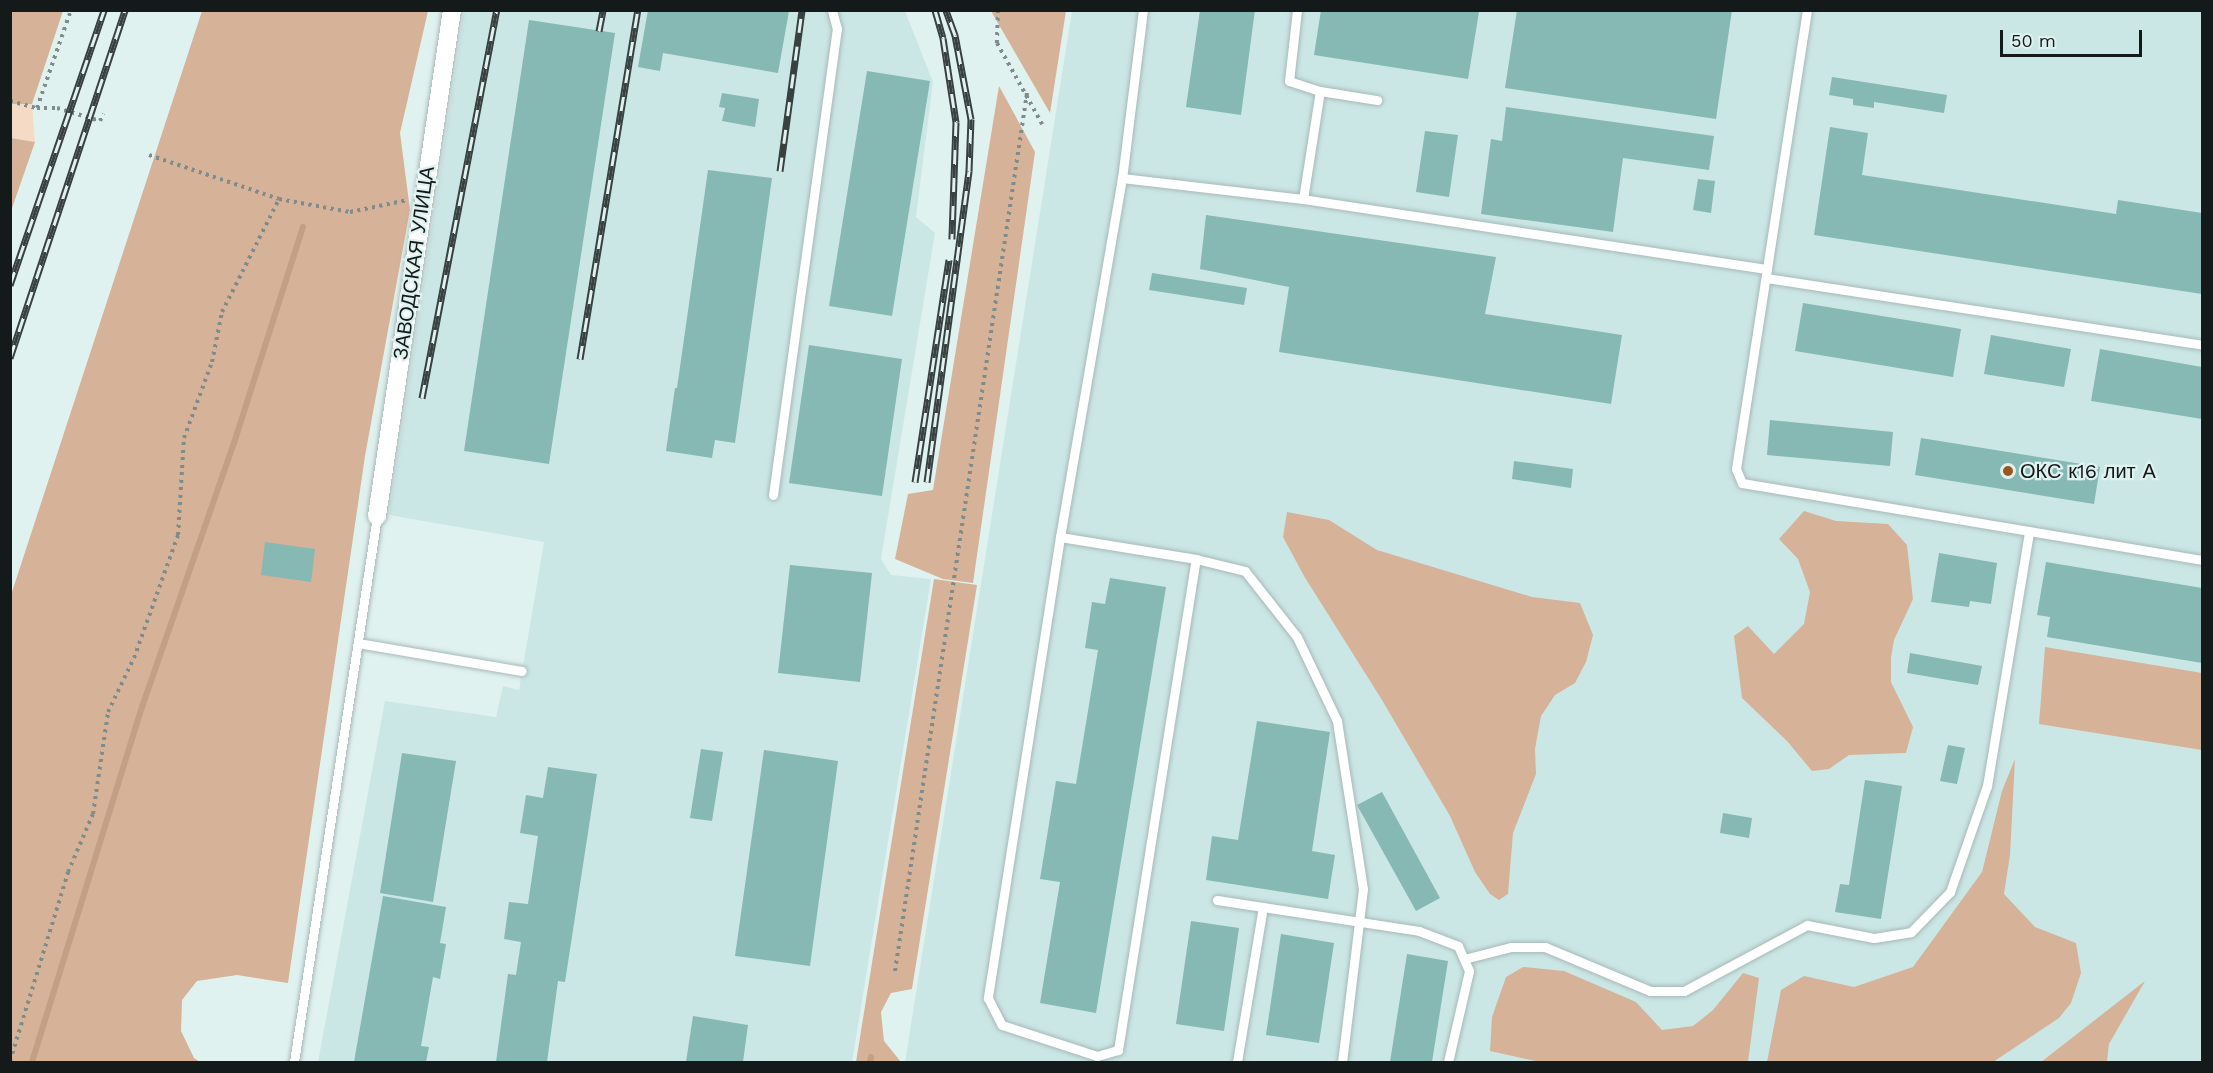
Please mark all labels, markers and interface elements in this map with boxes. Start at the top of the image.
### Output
scale bar [2003,18,2146,56]
text: 50 m [2011,30,2056,51]
street label: ЗАВОДСКАЯ УЛИЦА [389,165,439,361]
place label: ОКС к16 лит А [2020,459,2156,483]
marker: ОКС к16 лит А [2001,464,2015,478]

